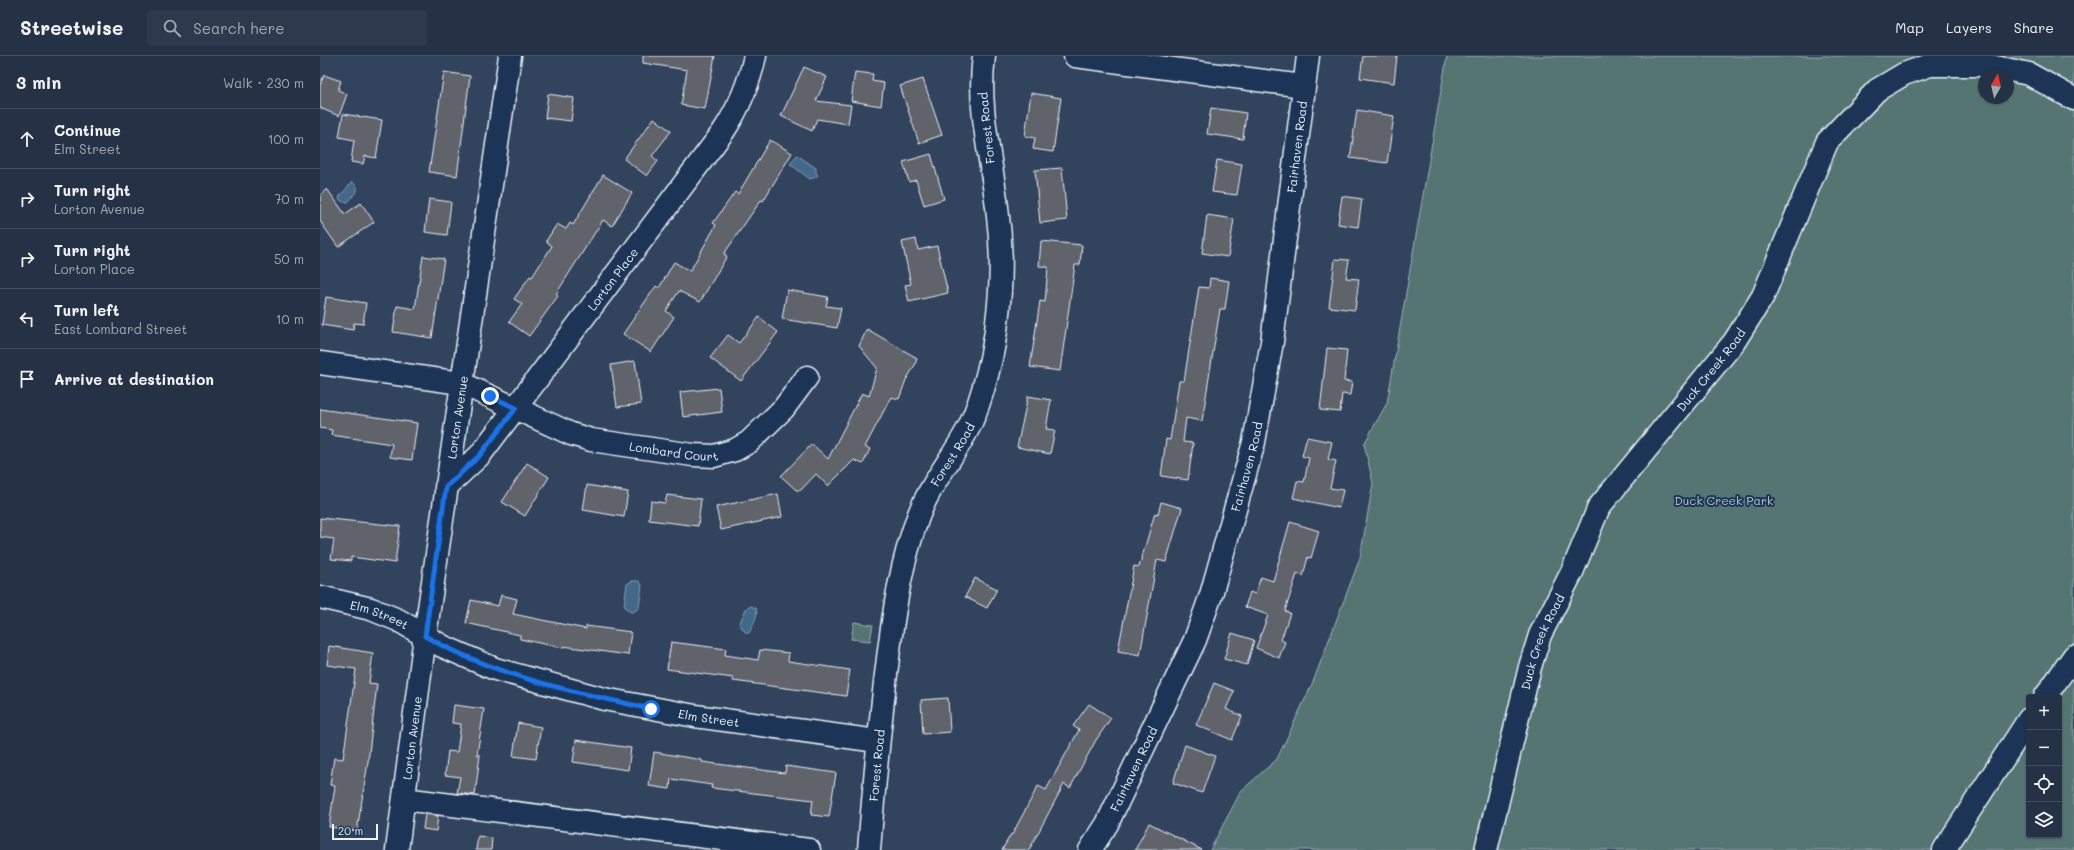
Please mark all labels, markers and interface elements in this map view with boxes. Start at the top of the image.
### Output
search box [147,10,427,46]
text: Streetwise [20,15,123,40]
icon: search [161,17,183,39]
text: Search here [193,18,285,38]
text: Map [1895,18,1924,37]
text: Layers [1946,18,1992,37]
text: Share [2014,18,2054,37]
north arrow [1978,68,2014,104]
text: 3 min [16,71,61,93]
text: Walk · 230 m [223,74,304,91]
street label: Forest Road [974,91,998,165]
street label: Fairhaven Road [1283,100,1310,194]
text: Continue [54,120,121,140]
icon: ahead [16,128,38,150]
text: 100 m [268,130,304,147]
text: Elm Street [54,140,121,157]
text: Turn right [54,180,131,200]
icon: right [16,188,38,210]
text: 70 m [274,190,304,207]
text: Lorton Avenue [54,200,145,217]
text: Turn right [54,240,131,260]
street label: Lorton Place [584,244,641,314]
icon: right [16,248,38,270]
text: 50 m [274,250,304,267]
text: Lorton Place [54,260,135,277]
text: Turn left [54,300,119,320]
icon: left [16,308,38,330]
text: 10 m [276,310,304,327]
text: East Lombard Street [54,320,187,337]
street label: Duck Creek Road [1673,325,1749,414]
icon: arrive [16,368,38,390]
text: Arrive at destination [54,369,214,389]
street label: Lorton Avenue [443,374,471,460]
route end [481,387,499,405]
street label: Forest Road [926,419,978,489]
street label: Fairhaven Road [1227,420,1266,513]
street label: Lombard Court [628,438,720,464]
park label: Duck Creek Park [1675,492,1773,508]
street label: Duck Creek Road [1517,591,1568,691]
street label: Elm Street [349,596,412,633]
map controls [2026,694,2062,838]
button: + [2026,694,2062,730]
street label: Lorton Avenue [398,695,425,781]
route start [642,700,660,718]
street label: Elm Street [677,705,740,730]
street label: Fairhaven Road [1106,724,1161,814]
street label: Forest Road [865,728,888,802]
button: − [2026,730,2062,766]
button: locate [2026,766,2062,802]
button: layers [2026,802,2062,838]
scale bar [332,822,378,841]
text: 20 m [338,823,363,838]

